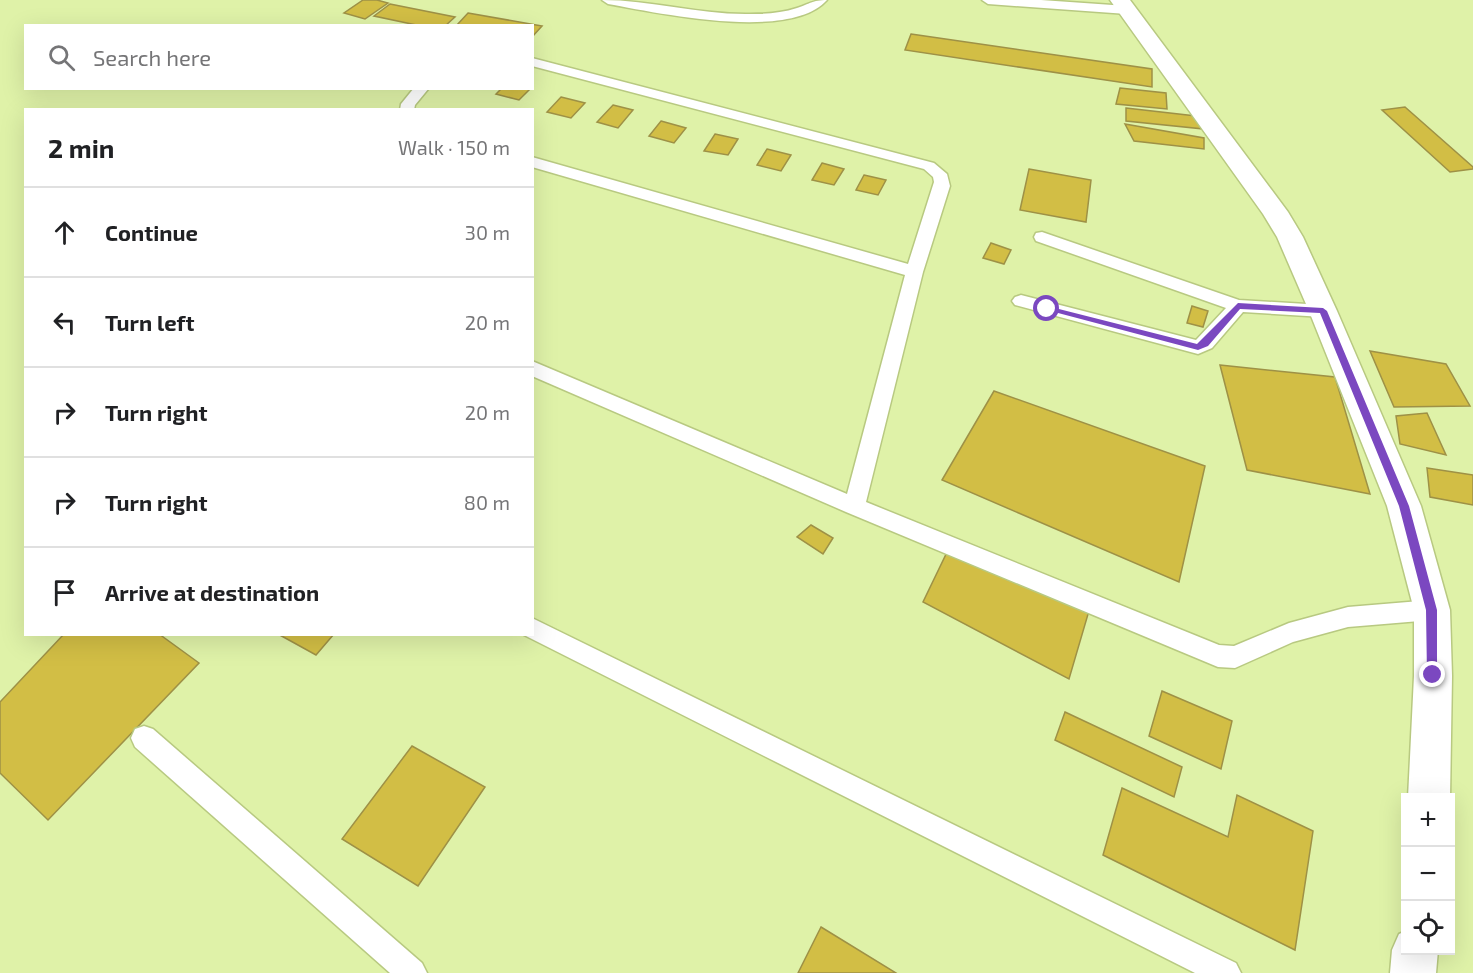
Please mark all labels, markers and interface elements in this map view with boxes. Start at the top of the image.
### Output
search box [24,24,534,90]
icon: search [45,41,78,74]
text: Search here [93,44,211,70]
text: 2 min [48,132,114,163]
text: Walk · 150 m [398,135,510,159]
icon: ahead [48,216,81,249]
text: Continue [105,219,198,245]
text: 30 m [465,220,510,244]
route start [1033,295,1059,321]
icon: left [48,306,81,339]
text: Turn left [105,309,194,335]
text: 20 m [465,310,510,334]
icon: right [48,396,81,429]
text: Turn right [105,399,207,425]
text: 20 m [465,400,510,424]
icon: right [48,486,81,519]
text: Turn right [105,489,207,515]
text: 80 m [464,490,510,514]
icon: arrive [48,576,81,609]
text: Arrive at destination [105,579,319,605]
route end [1419,661,1445,687]
map controls [1401,793,1455,955]
button: + [1401,793,1455,847]
button: − [1401,847,1455,901]
button: locate [1401,901,1455,955]

